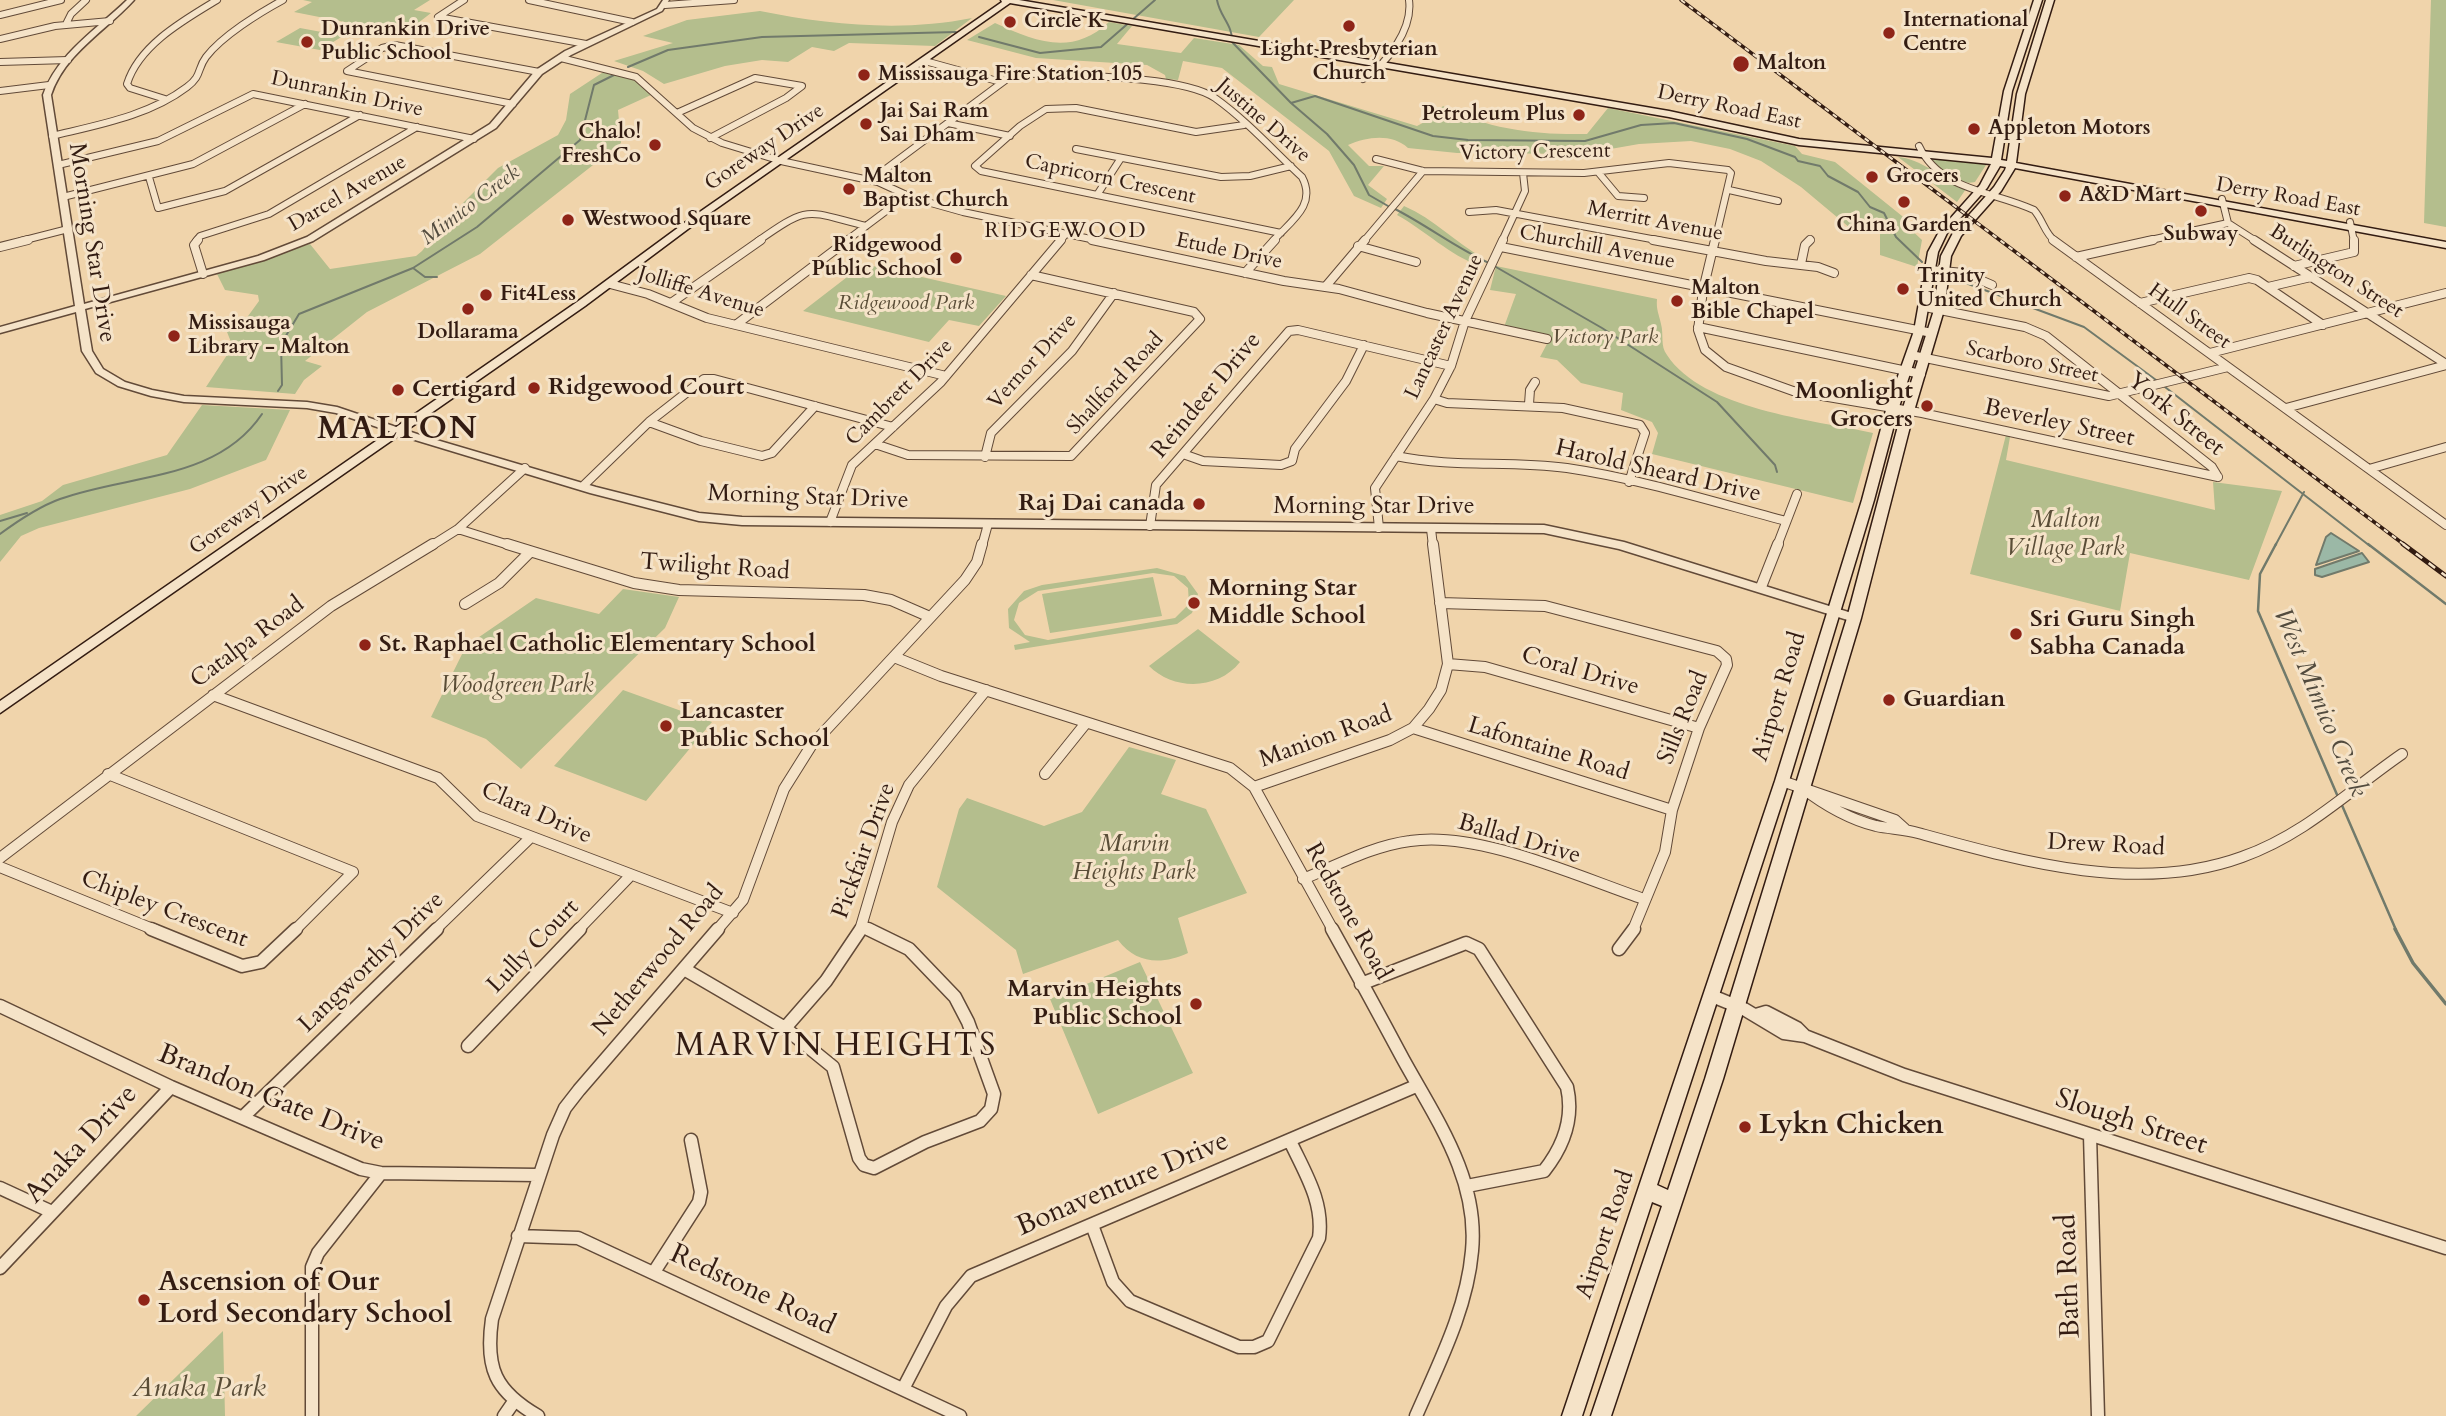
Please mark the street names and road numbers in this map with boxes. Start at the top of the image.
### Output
street label: Dunrankin Drive [269,67,425,123]
street label: Justine Drive [1211,73,1315,169]
street label: Derry Road East [1655,80,1803,136]
street label: Goreway Drive [701,99,829,197]
street label: Victory Crescent [1459,139,1611,167]
street label: Morning Star Drive [61,141,121,345]
street label: Darcel Avenue [285,150,411,238]
street label: Capricorn Crescent [1022,150,1198,210]
street label: Derry Road East [2214,173,2362,223]
street label: Merritt Avenue [1585,197,1725,247]
street label: Burlington Street [2264,219,2408,325]
street label: Churchill Avenue [1517,221,1677,275]
street label: Etude Drive [1173,228,1285,276]
street label: Lancaster Avenue [1400,251,1490,403]
street label: Jolliffe Avenue [635,262,767,324]
street label: Hull Street [2143,279,2235,355]
street label: Vernor Drive [983,309,1083,415]
street label: Reindeer Drive [1146,327,1268,465]
street label: Shallford Road [1062,328,1170,440]
street label: Cambrett Drive [841,334,959,452]
street label: Scarboro Street [1964,337,2100,389]
street label: York Street [2121,367,2229,463]
street label: Beverley Street [1981,394,2137,454]
street label: Harold Sheard Drive [1552,434,1764,510]
street label: Goreway Drive [185,461,313,561]
street label: Morning Star Drive [707,480,909,516]
street label: Morning Star Drive [1273,493,1475,521]
street label: Twilight Road [639,548,791,588]
street label: Catalpa Road [185,591,311,695]
street label: Airport Road [1747,629,1813,765]
street label: Coral Drive [1518,641,1642,703]
street label: Sills Road [1652,667,1716,769]
street label: Manion Road [1256,701,1396,775]
street label: Lafontaine Road [1464,712,1632,788]
street label: Clara Drive [476,777,596,851]
street label: Pickfair Drive [827,779,903,923]
street label: Ballad Drive [1454,809,1584,871]
street label: Drew Road [2047,829,2165,863]
street label: Redstone Road [1297,838,1397,986]
street label: Chipley Crescent [77,865,251,955]
street label: Netherwood Road [587,879,731,1043]
street label: Langworthy Drive [293,886,451,1040]
street label: Lully Court [482,894,586,1000]
street label: Brandon Gate Drive [153,1038,389,1160]
street label: Anaka Drive [18,1079,146,1211]
street label: Slough Street [2051,1083,2211,1163]
street label: Bonaventure Drive [1012,1125,1234,1245]
street label: Airport Road [1571,1167,1641,1303]
street label: Bath Road [2051,1213,2089,1339]
street label: Redstone Road [664,1238,840,1344]

